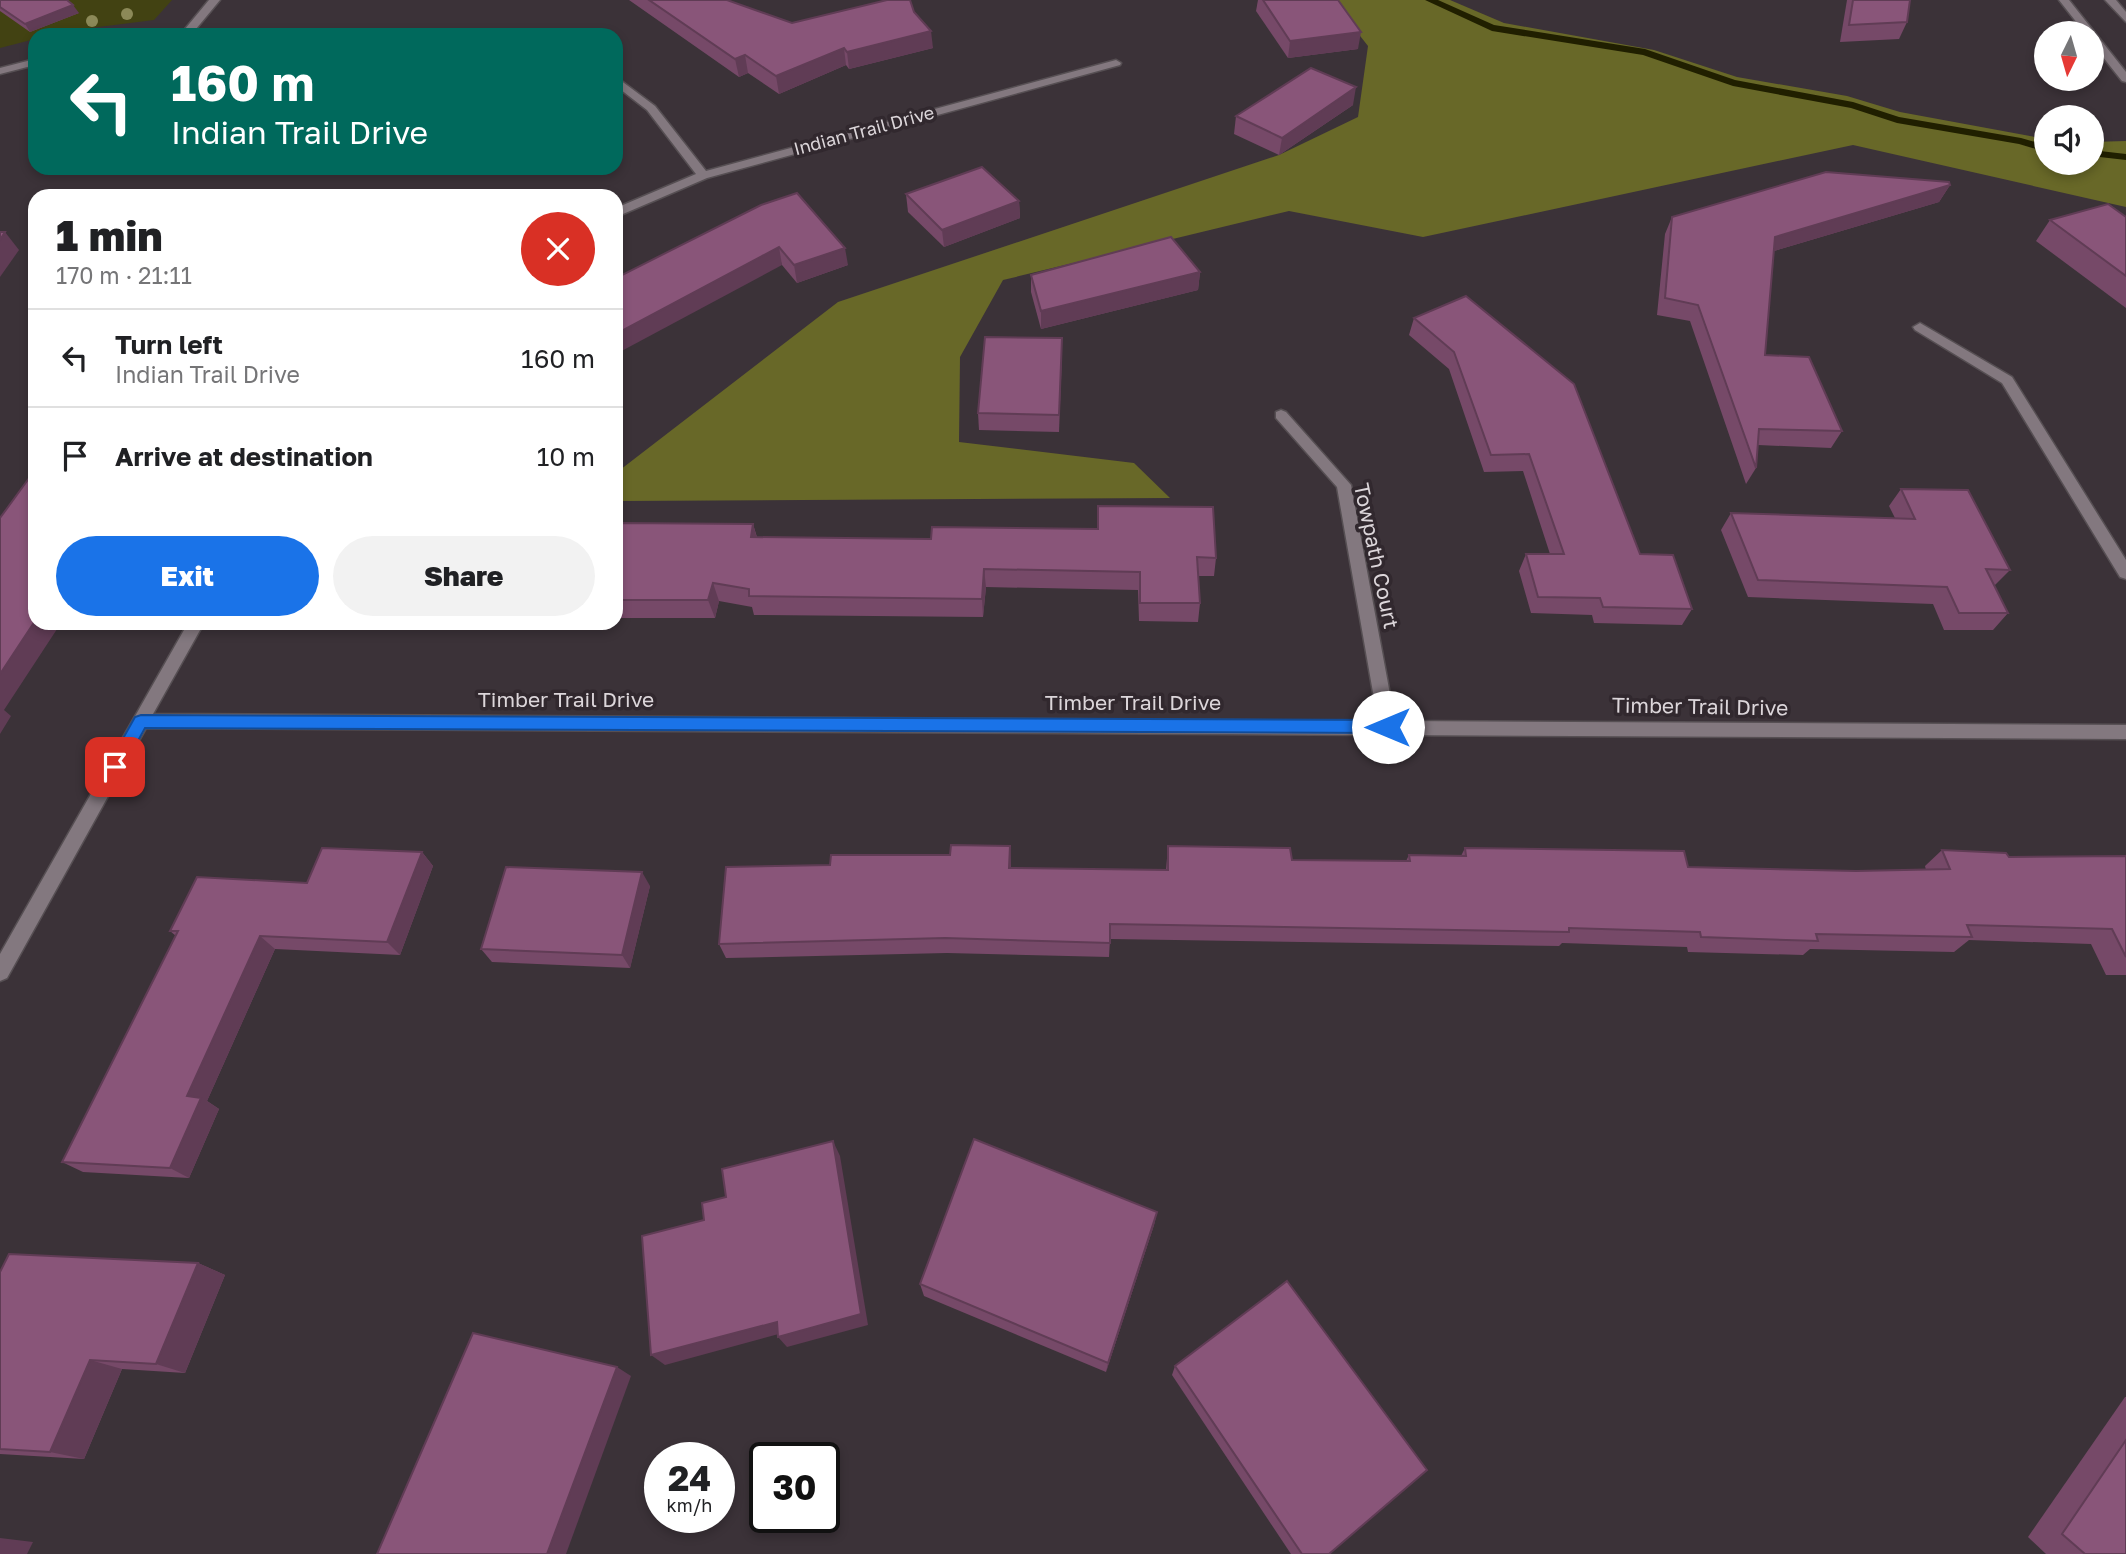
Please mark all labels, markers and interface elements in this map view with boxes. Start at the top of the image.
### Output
north arrow [2034,21,2104,91]
map controls [2034,21,2104,175]
text: 160 m [171,53,314,112]
icon: left [56,56,147,147]
street label: Indian Trail Drive [791,101,936,159]
button: sound [2034,105,2104,175]
text: Indian Trail Drive [171,113,428,151]
text: 1 min [56,210,163,260]
button: close [521,212,595,286]
text: 170 m · 21:11 [56,261,192,289]
text: Turn left [115,329,223,360]
icon: left [56,339,94,377]
text: 160 m [521,343,595,374]
text: Indian Trail Drive [115,360,300,388]
icon: arrive [56,437,94,475]
text: Arrive at destination [115,441,373,472]
text: 10 m [537,441,595,472]
street label: Towpath Court [1349,481,1405,631]
button: Exit [56,536,319,616]
button: Share [333,536,595,616]
street label: Timber Trail Drive [478,686,654,712]
street label: Timber Trail Drive [1045,689,1221,715]
position arrow [1351,690,1425,764]
street label: Timber Trail Drive [1612,691,1788,721]
pin [85,737,145,797]
icon: arrive [96,748,134,786]
speed limit sign: 30 [749,1442,840,1533]
text: 24 [668,1457,711,1499]
text: km/h [667,1494,712,1516]

